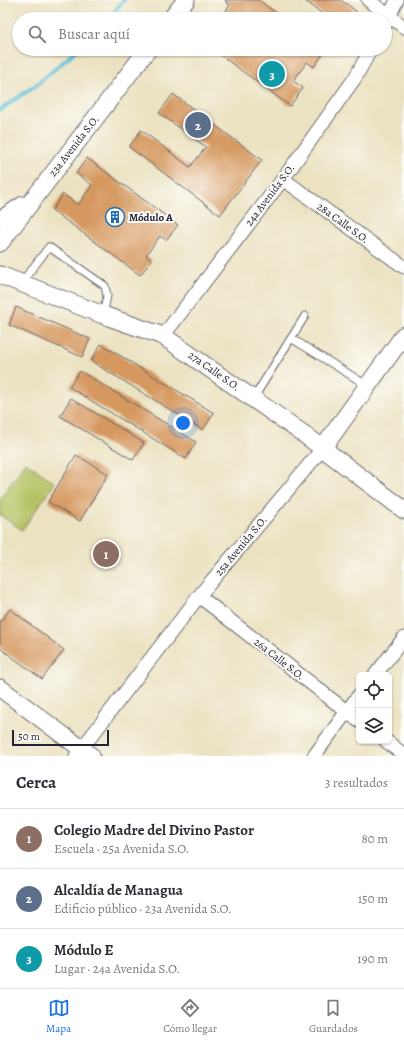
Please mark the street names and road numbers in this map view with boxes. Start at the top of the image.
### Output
street label: 23a Avenida S.O. [45,112,103,180]
street label: 24a Avenida S.O. [242,161,298,229]
street label: 28a Calle S.O. [314,199,372,247]
street label: 27a Calle S.O. [185,348,243,394]
street label: 25a Avenida S.O. [212,513,270,579]
street label: 26a Calle S.O. [251,634,307,684]

